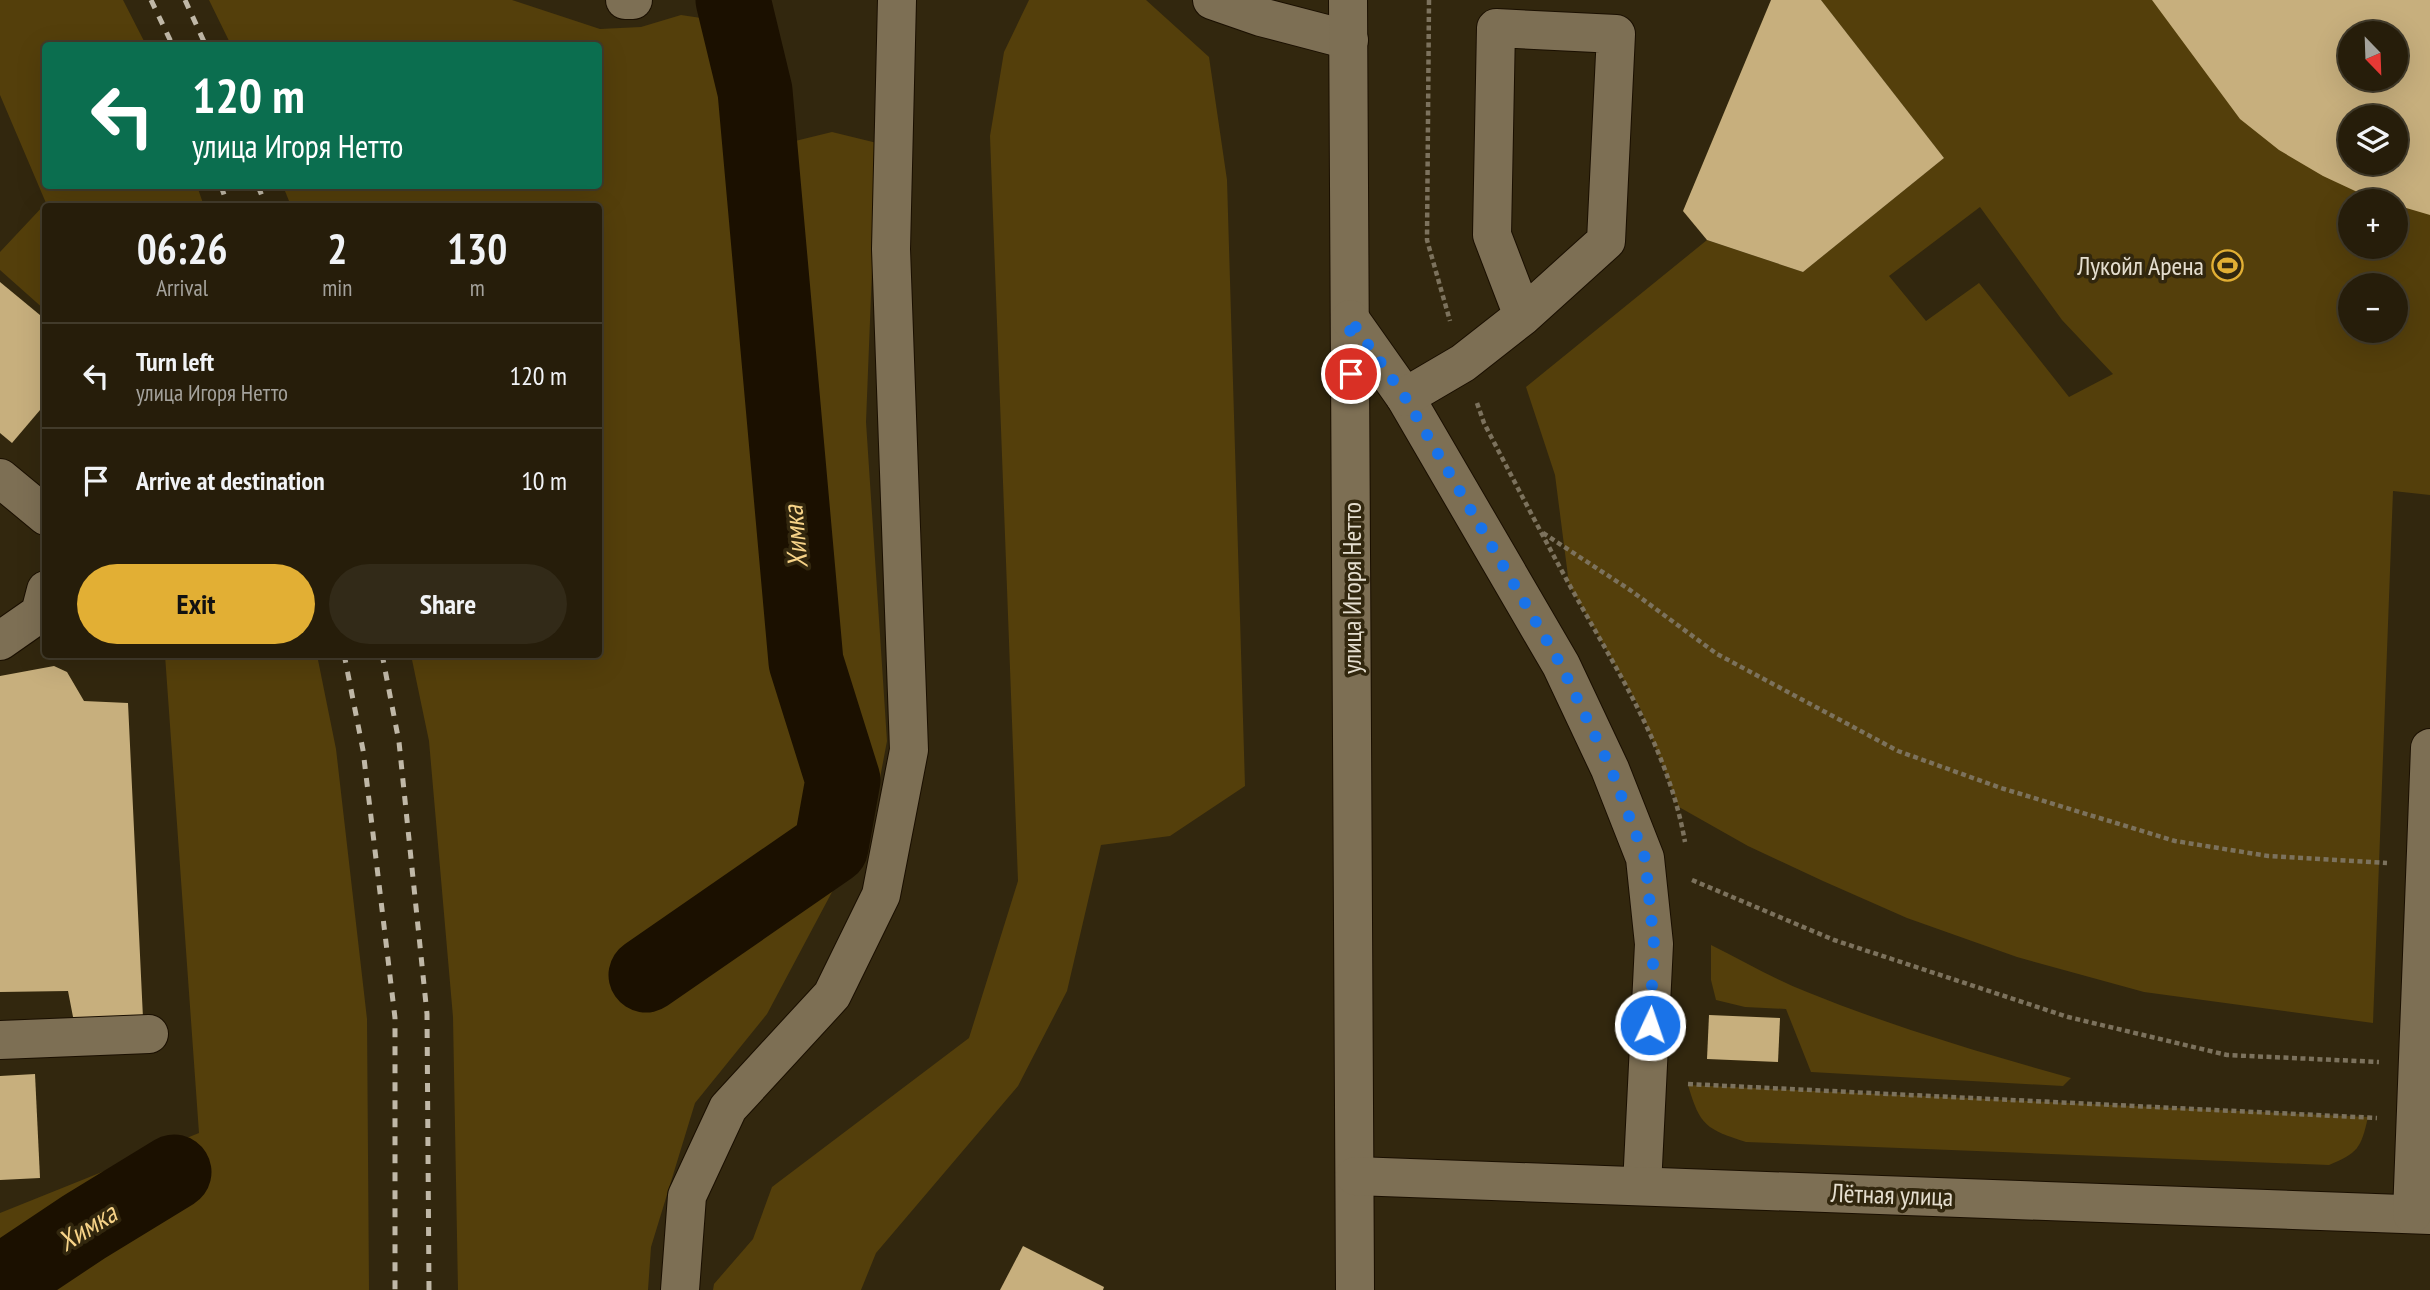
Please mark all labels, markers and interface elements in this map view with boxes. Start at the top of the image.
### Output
north arrow [2338,21,2408,91]
map controls [2338,21,2408,343]
text: 120 m [192,63,305,127]
icon: left [77,70,168,161]
button: layers [2338,105,2408,175]
text: улица Игоря Нетто [192,125,403,167]
button: + [2338,189,2408,259]
text: 06:26 [137,221,228,276]
text: 2 [327,221,347,276]
text: 130 [447,221,507,276]
place label: Лукойл Арена [2076,249,2204,282]
sports icon: Лукойл Арена [2210,249,2244,283]
text: Arrival [156,273,208,302]
text: min [322,273,352,302]
text: m [470,273,485,302]
button: − [2338,273,2408,343]
pin [1321,344,1381,404]
text: Turn left [136,345,214,378]
icon: arrive [1332,355,1370,393]
icon: left [77,357,115,395]
text: 120 m [509,359,567,392]
text: улица Игоря Нетто [136,378,288,407]
icon: arrive [77,462,115,500]
text: Arrive at destination [136,464,325,497]
text: 10 m [521,464,567,497]
water label: Химка [773,502,816,570]
street label: улица Игоря Нетто [1335,502,1368,674]
button: Exit [77,564,315,644]
button: Share [329,564,567,644]
position arrow [1613,988,1687,1062]
street label: Лётная улица [1829,1176,1954,1213]
water label: Химка [50,1193,125,1259]

